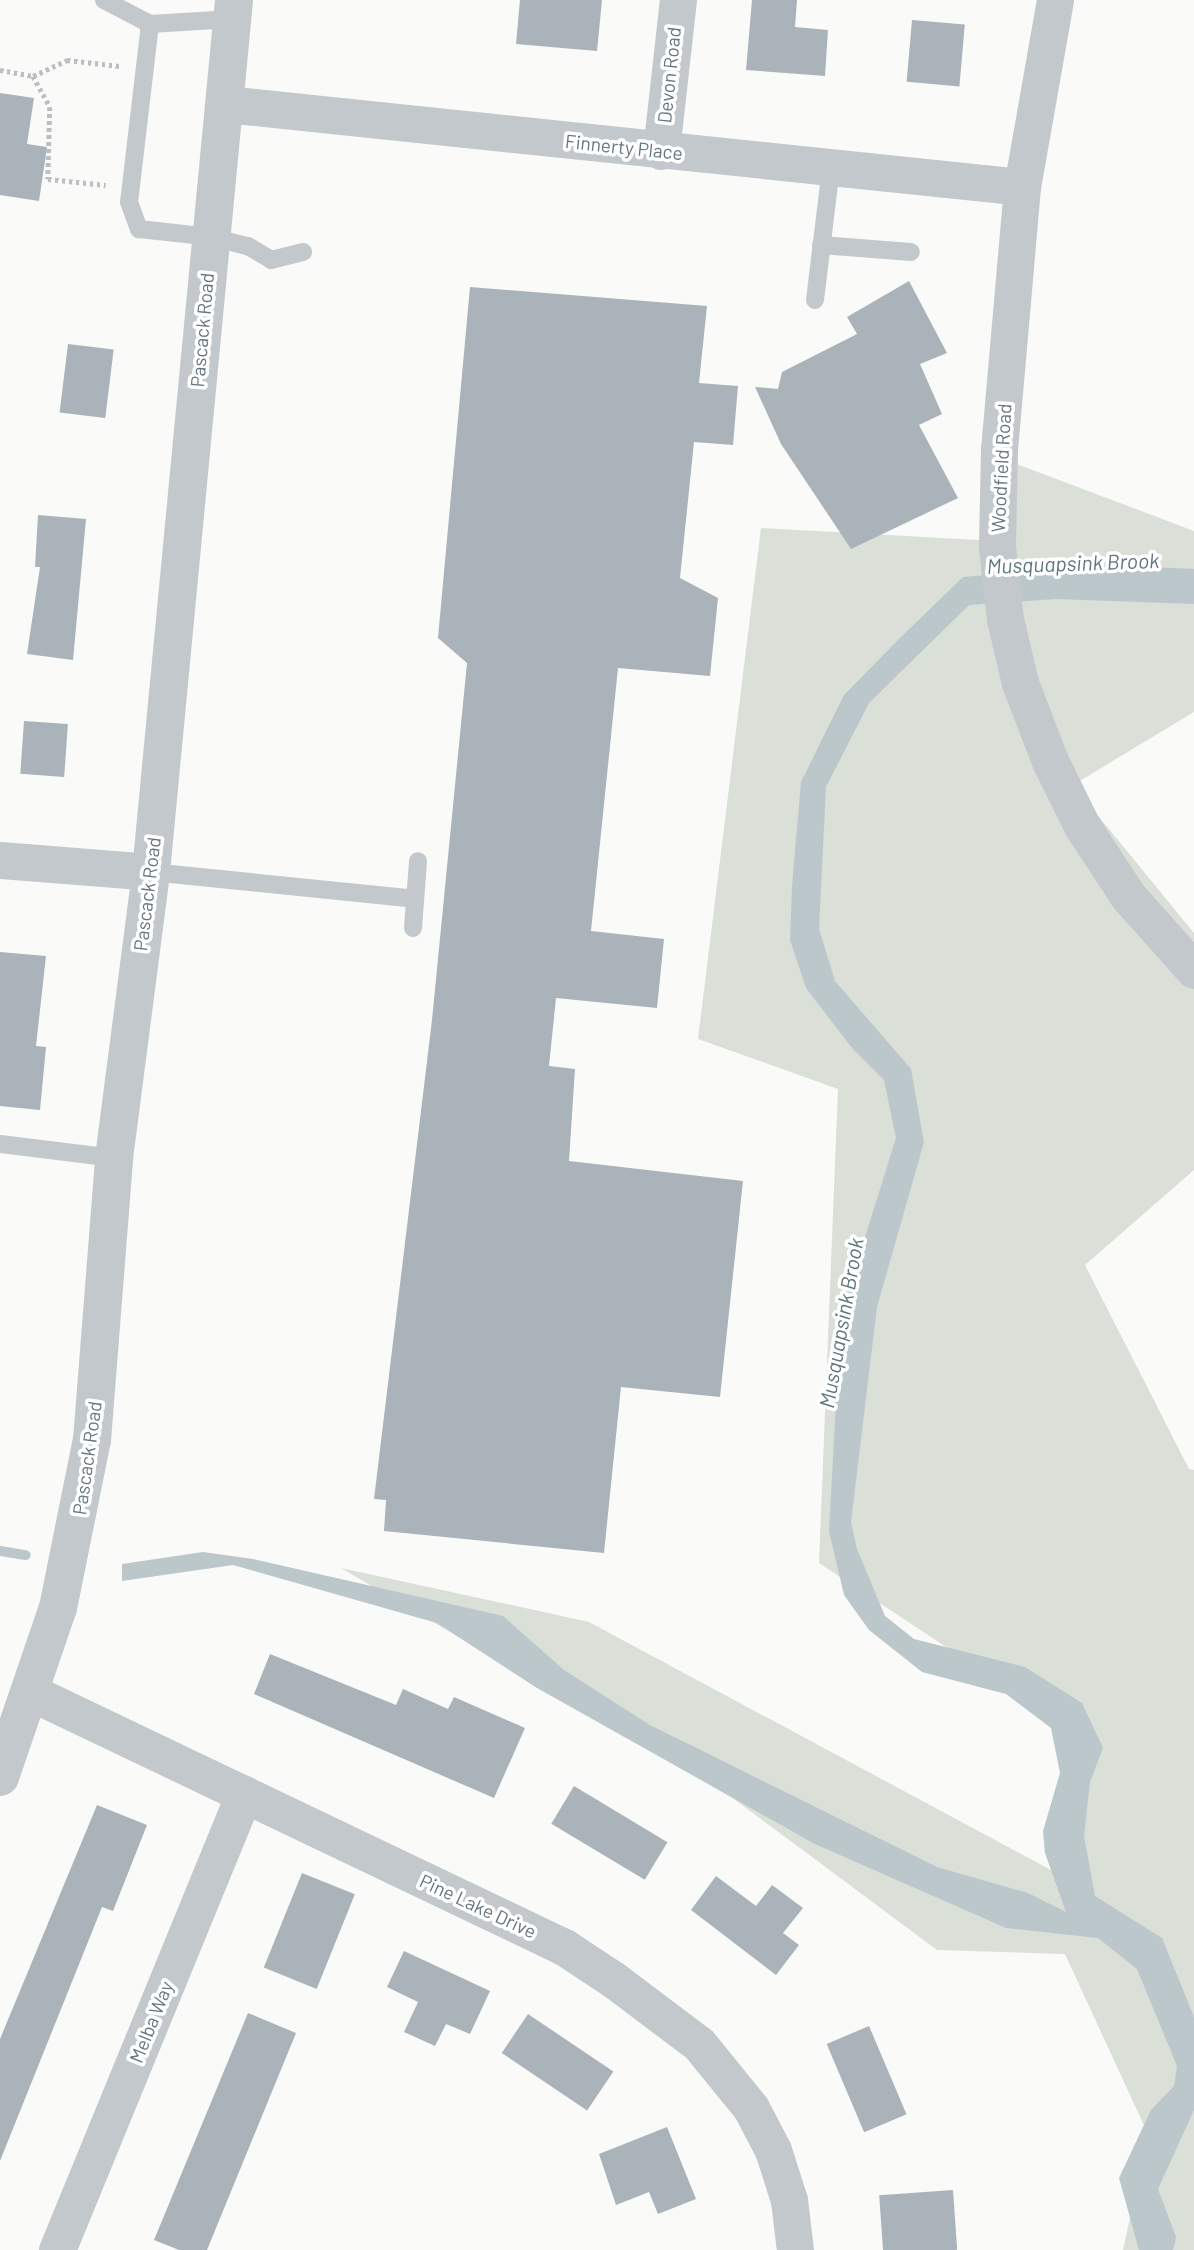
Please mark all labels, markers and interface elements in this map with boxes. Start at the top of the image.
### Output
street label: Devon Road [653,26,685,124]
street label: Finnerty Place [564,129,684,165]
street label: Pascack Road [186,272,218,388]
street label: Woodfield Road [986,403,1016,533]
water label: Musquapsink Brook [986,547,1160,579]
street label: Pascack Road [129,836,165,952]
water label: Musquapsink Brook [814,1236,868,1410]
street label: Pascack Road [68,1400,106,1516]
street label: Pine Lake Drive [416,1869,540,1943]
street label: Melba Way [124,1978,178,2066]

